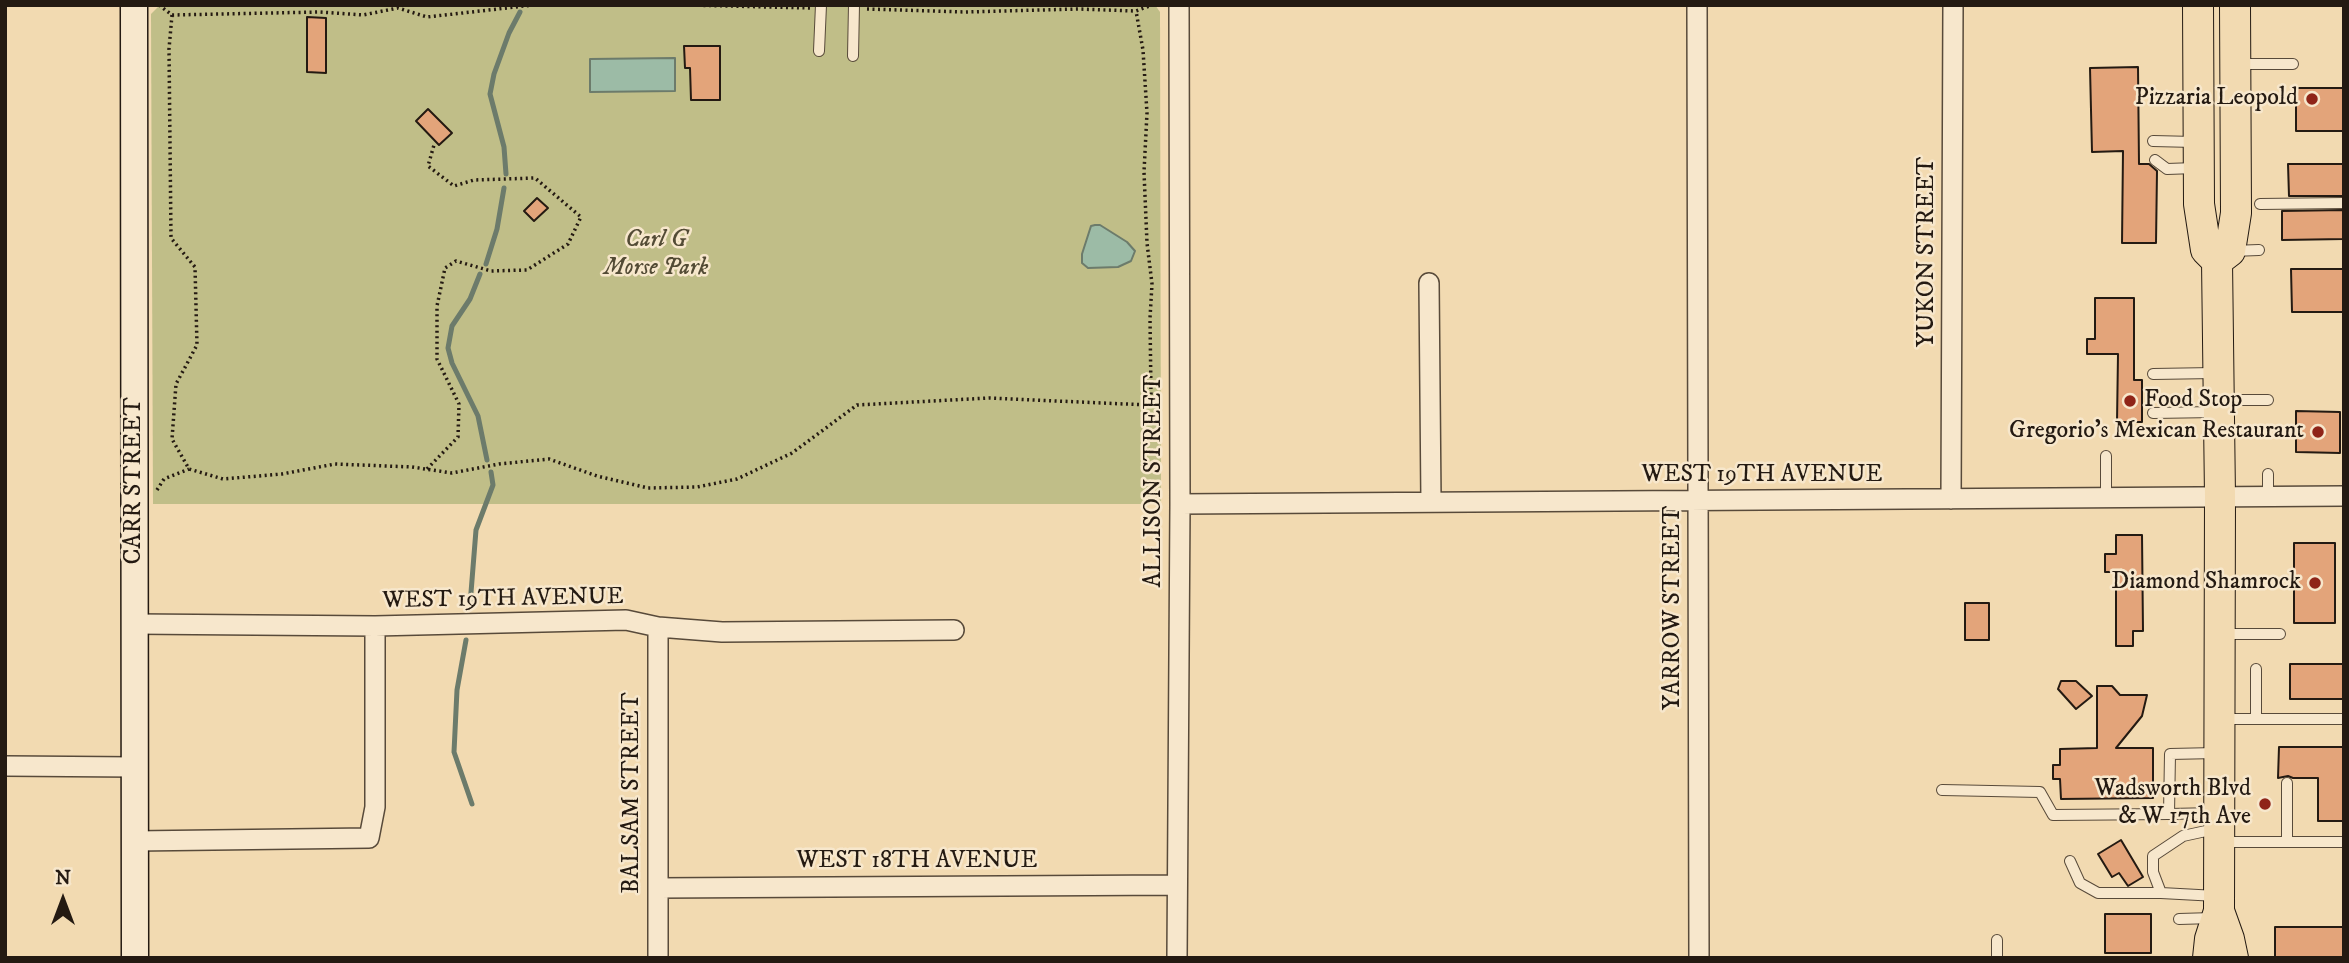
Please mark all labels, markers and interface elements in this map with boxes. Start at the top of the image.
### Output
place label: Pizzaria Leopold [2135,85,2298,113]
marker: Pizzaria Leopold [2304,91,2320,107]
street label: YUKON STREET [1914,157,1942,347]
park label: Carl G Morse Park [604,227,708,283]
street label: ALLISON STREET [1141,375,1169,587]
place label: Food Stop [2144,387,2242,415]
marker: Food Stop [2122,393,2138,409]
street label: CARR STREET [121,397,149,565]
place label: Gregorio's Mexican Restaurant [2009,418,2304,446]
marker: Gregorio's Mexican Restaurant [2310,424,2326,440]
street label: WEST 19TH AVENUE [1641,462,1883,490]
street label: YARROW STREET [1660,506,1688,710]
place label: Diamond Shamrock [2111,569,2301,597]
marker: Diamond Shamrock [2307,575,2323,591]
street label: WEST 19TH AVENUE [382,583,624,617]
street label: BALSAM STREET [619,692,647,894]
place label: Wadsworth Blvd & W 17th Ave [2095,776,2251,832]
marker: Wadsworth Blvd & W 17th Ave [2257,796,2273,812]
street label: WEST 18TH AVENUE [796,848,1038,876]
north arrow [28,865,98,935]
text: N [55,867,71,890]

